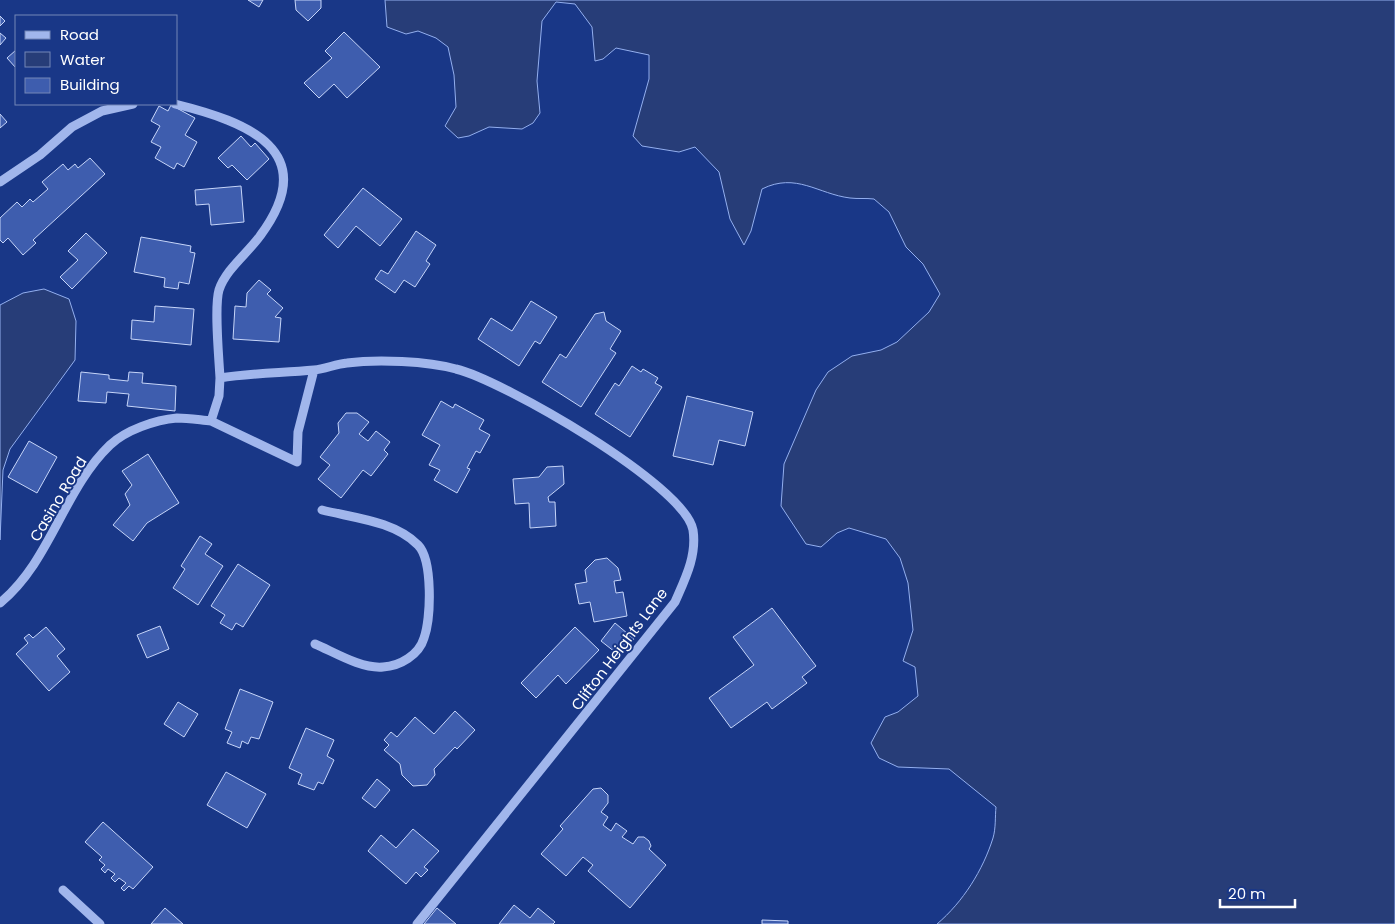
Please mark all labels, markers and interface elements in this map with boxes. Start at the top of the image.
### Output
legend [15,15,178,105]
text: Road [60,24,99,45]
text: Water [60,49,106,70]
text: Building [60,74,120,95]
street label: Casino Road [24,453,92,545]
street label: Clifton Heights Lane [566,583,672,715]
scale bar [1220,876,1295,908]
text: 20 m [1228,883,1266,904]

